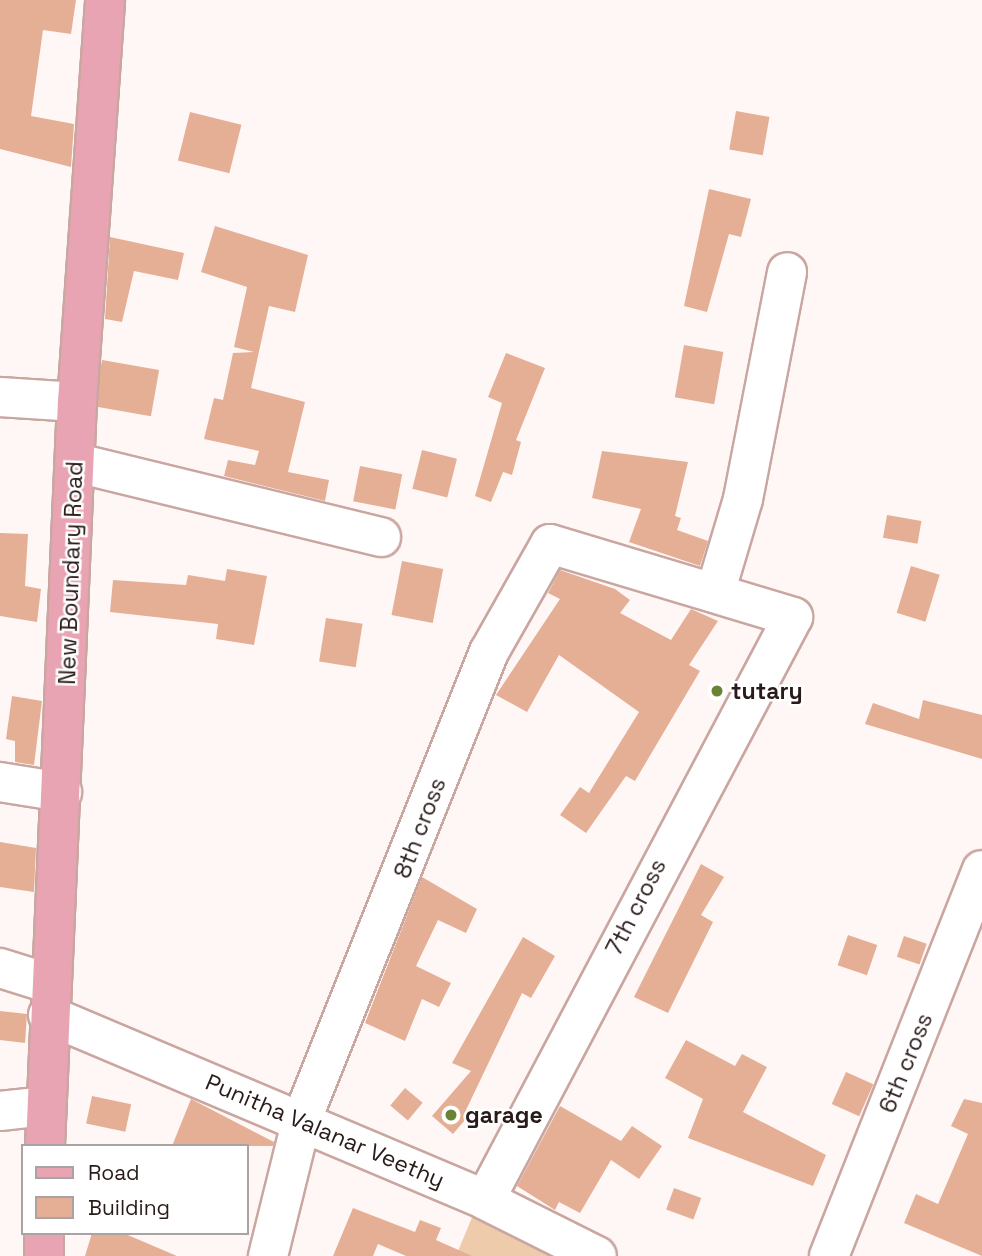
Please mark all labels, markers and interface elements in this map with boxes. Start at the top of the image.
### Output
street label: New Boundary Road [53,461,89,685]
place label: tutary [731,677,803,705]
marker: tutary [709,683,725,699]
street label: 8th cross [388,774,452,882]
street label: 7th cross [600,854,672,960]
street label: 6th cross [874,1009,938,1117]
street label: Punitha Valanar Veethy [201,1068,449,1194]
place label: garage [465,1101,543,1129]
marker: garage [443,1107,459,1123]
legend [21,1144,248,1235]
text: Road [88,1159,140,1186]
text: Building [88,1194,170,1221]

